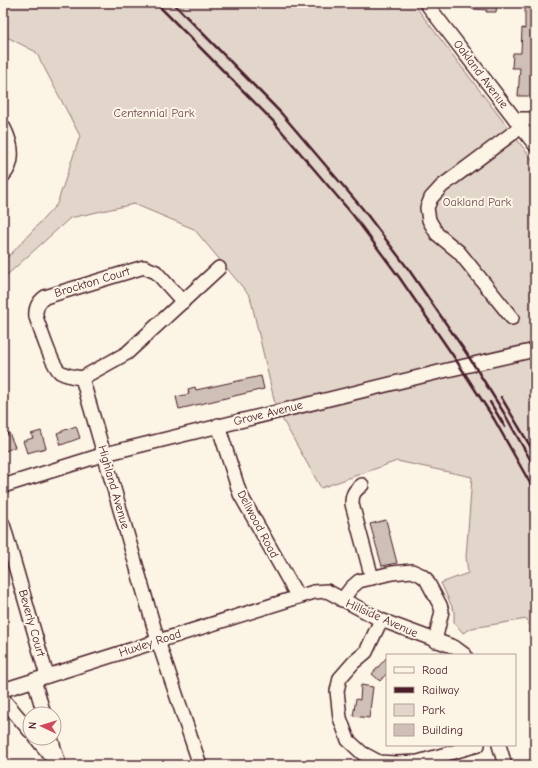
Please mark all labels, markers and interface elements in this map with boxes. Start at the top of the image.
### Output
street label: Oakland Avenue [451,37,511,111]
park label: Centennial Park [114,106,195,120]
park label: Oakland Park [443,195,511,209]
street label: Brockton Court [53,264,132,300]
street label: Grove Avenue [232,398,304,428]
street label: Highland Avenue [95,443,133,531]
street label: Dellwood Road [234,488,282,560]
street label: Beverly Court [16,588,48,659]
street label: Hillside Avenue [344,596,420,640]
street label: Huxley Road [117,626,183,660]
legend [386,654,516,746]
text: Road [422,663,448,677]
text: Railway [422,683,460,697]
text: Park [422,703,445,717]
north arrow [22,706,62,746]
text: N [26,721,39,729]
text: Building [422,723,463,737]

